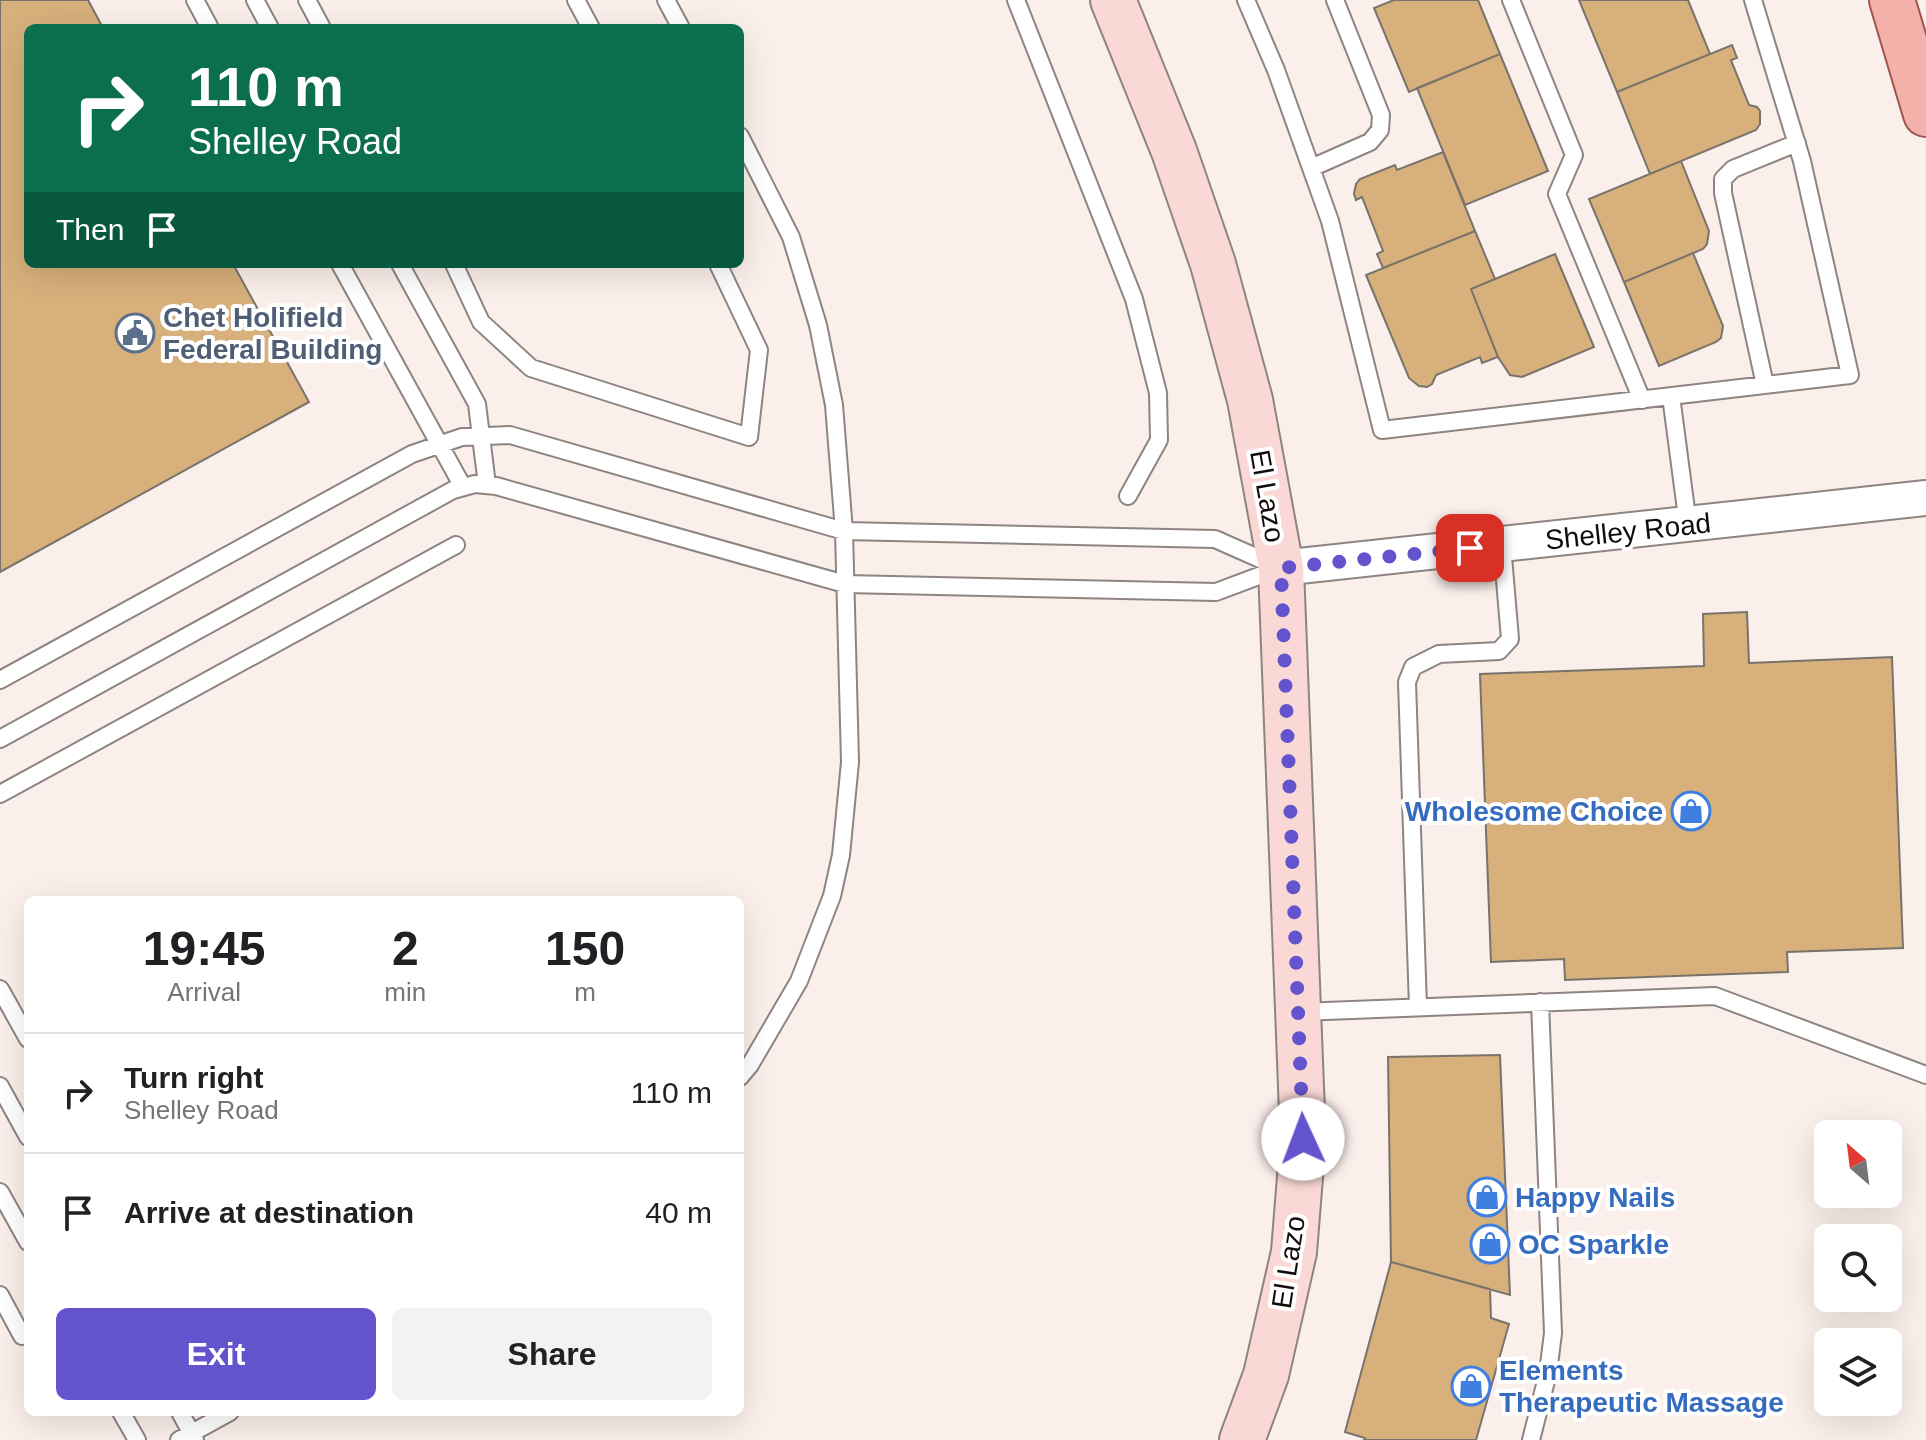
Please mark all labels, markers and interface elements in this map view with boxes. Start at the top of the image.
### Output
text: 110 m [188,55,344,118]
icon: right [56,56,160,160]
text: Shelley Road [188,121,402,162]
icon: arrive [140,208,184,252]
text: Then [56,213,124,246]
place label: Chet Holifield Federal Building [163,302,382,365]
public building icon: Chet Holifield Federal Building [114,312,156,354]
street label: El Lazo [1244,447,1291,545]
street label: Shelley Road [1544,507,1712,556]
pin [1436,514,1504,582]
icon: arrive [1448,526,1492,570]
shop icon: Wholesome Choice [1670,790,1712,832]
place label: Wholesome Choice [1405,796,1663,827]
text: 19:45 [143,922,266,975]
text: 2 [392,922,419,975]
text: 150 [545,922,625,975]
text: Arrival [167,977,241,1007]
text: min [384,977,426,1007]
text: m [574,977,596,1007]
text: Turn right [124,1061,263,1094]
icon: right [56,1071,100,1115]
text: 110 m [631,1076,712,1109]
text: Shelley Road [124,1095,279,1125]
position arrow [1261,1097,1345,1181]
north arrow [1814,1120,1902,1208]
map controls [1814,1120,1902,1416]
shop icon: Happy Nails [1466,1176,1508,1218]
place label: Happy Nails [1515,1182,1675,1213]
icon: arrive [56,1191,100,1235]
text: Arrive at destination [124,1196,414,1229]
text: 40 m [645,1196,712,1229]
street label: El Lazo [1266,1214,1311,1311]
shop icon: OC Sparkle [1469,1223,1511,1265]
button: search [1814,1224,1902,1312]
place label: OC Sparkle [1518,1229,1669,1260]
button: Exit [56,1308,376,1400]
button: Share [392,1308,712,1400]
button: layers [1814,1328,1902,1416]
place label: Elements Therapeutic Massage [1499,1355,1784,1418]
shop icon: Elements Therapeutic Massage [1450,1365,1492,1407]

